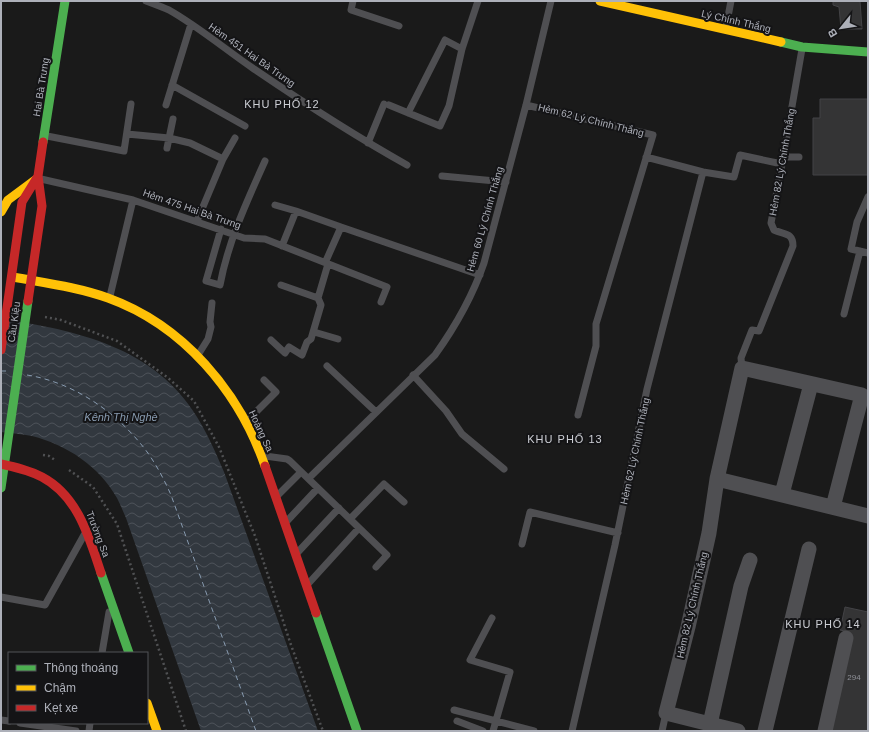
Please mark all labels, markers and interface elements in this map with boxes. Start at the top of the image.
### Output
street label: Lý Chính Thắng [700,7,772,34]
north arrow [821,8,861,48]
street label: Hẻm 451 Hai Bà Trưng [207,21,297,89]
text: B [825,27,840,39]
street label: Hai Bà Trưng [31,57,51,117]
district label: KHU PHỐ 12 [244,97,320,110]
street label: Hẻm 62 Lý Chính Thắng [537,101,645,138]
street label: Hẻm 82 Lý Chính Thắng [766,107,797,217]
street label: Hẻm 60 Lý Chính Thắng [464,165,505,273]
street label: Hẻm 475 Hai Bà Trưng [142,187,242,231]
street label: Cầu Kiệu [6,301,22,343]
street label: Hẻm 62 Lý Chính Thắng [617,396,652,505]
street label: Hoàng Sa [247,409,276,454]
water label: Kênh Thị Nghè [84,411,158,423]
district label: KHU PHỐ 13 [527,432,603,445]
street label: Trường Sa [84,509,112,559]
street label: Hẻm 82 Lý Chính Thắng [673,551,710,659]
district label: KHU PHỐ 14 [785,617,861,630]
legend [8,652,148,724]
text: Thông thoáng [44,661,118,675]
house number: 294 [847,673,861,682]
text: Chậm [44,681,76,695]
text: Kẹt xe [44,701,78,715]

